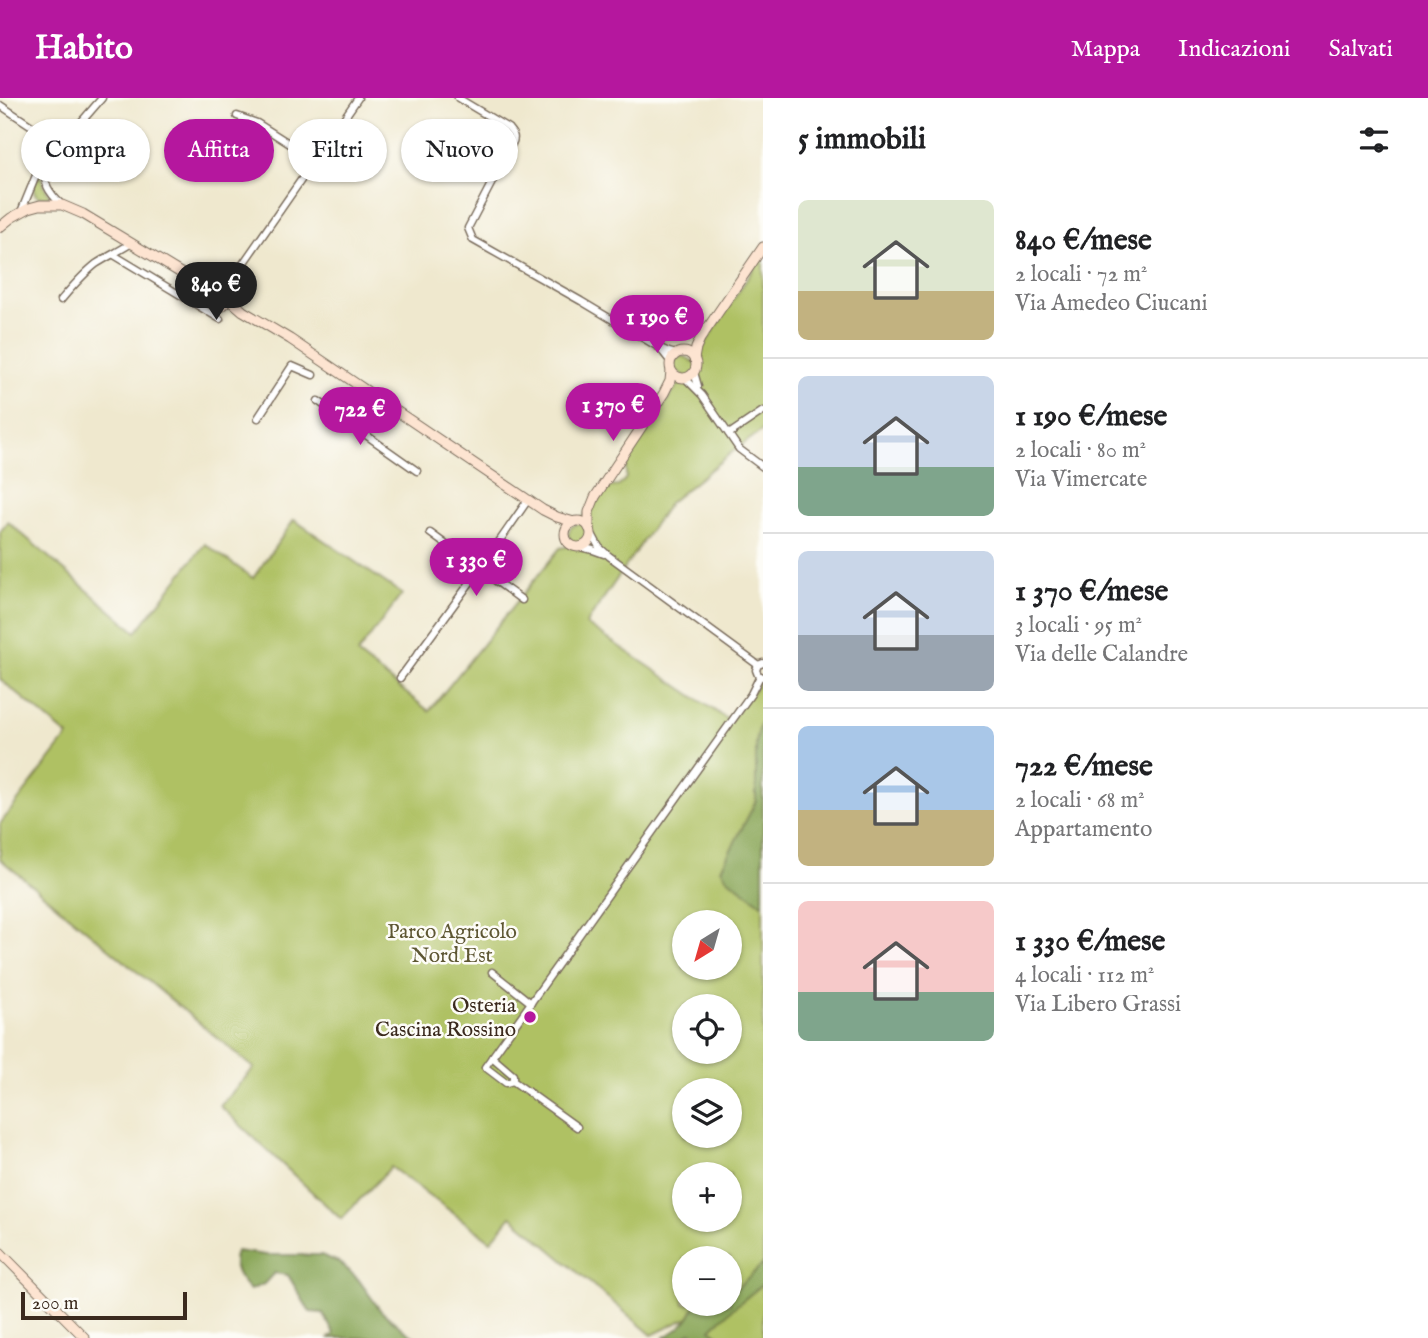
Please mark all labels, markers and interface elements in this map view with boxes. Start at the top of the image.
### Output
text: Habito [35,28,133,70]
text: Mappa [1071,34,1140,65]
text: Indicazioni [1178,34,1290,65]
text: Salvati [1328,34,1393,65]
chip: Compra [21,119,150,182]
chip: Affitta [164,119,274,182]
chip: Filtri [288,119,387,182]
chip: Nuovo [401,119,518,182]
text: 5 immobili [798,121,926,159]
icon: filters [1355,121,1393,159]
text: 840 €/mese [1015,222,1152,260]
icon: home [854,228,938,312]
text: 2 locali · 72 m² [1015,260,1148,289]
pin: 840 € [167,262,265,322]
text: 840 € [191,270,241,299]
text: Via Amedeo Ciucani [1015,289,1208,318]
pin: 1 190 € [592,296,722,355]
text: 1 190 € [626,303,688,332]
pin: 1 370 € [548,384,678,443]
pin: 722 € [311,388,409,447]
text: 1 370 € [582,391,644,420]
text: 722 € [335,395,385,424]
text: 1 190 €/mese [1015,398,1167,436]
icon: home [854,404,938,488]
text: 2 locali · 80 m² [1015,436,1146,465]
text: Via Vimercate [1015,465,1147,494]
pin: 1 330 € [411,538,541,598]
text: 1 330 € [446,546,506,575]
text: 1 370 €/mese [1015,573,1168,611]
icon: home [854,579,938,663]
text: 3 locali · 95 m² [1015,611,1142,640]
text: Via delle Calandre [1015,640,1188,669]
text: 722 €/mese [1015,748,1153,786]
icon: home [854,754,938,838]
text: 2 locali · 68 m² [1015,786,1145,815]
text: Appartamento [1015,815,1152,844]
north arrow [672,910,742,980]
map controls [672,910,742,1316]
park label: Parco Agricolo Nord Est [387,919,517,970]
text: 1 330 €/mese [1015,923,1165,961]
icon: home [854,929,938,1013]
text: 4 locali · 112 m² [1015,961,1154,990]
text: Via Libero Grassi [1015,990,1181,1019]
place label: Osteria Cascina Rossino [375,993,517,1044]
button: locate [672,994,742,1064]
marker: Osteria Cascina Rossino [522,1009,538,1025]
button: layers [672,1078,742,1148]
button: + [672,1162,742,1232]
button: − [672,1246,742,1316]
scale bar [21,1289,187,1321]
text: 200 m [32,1292,78,1316]

